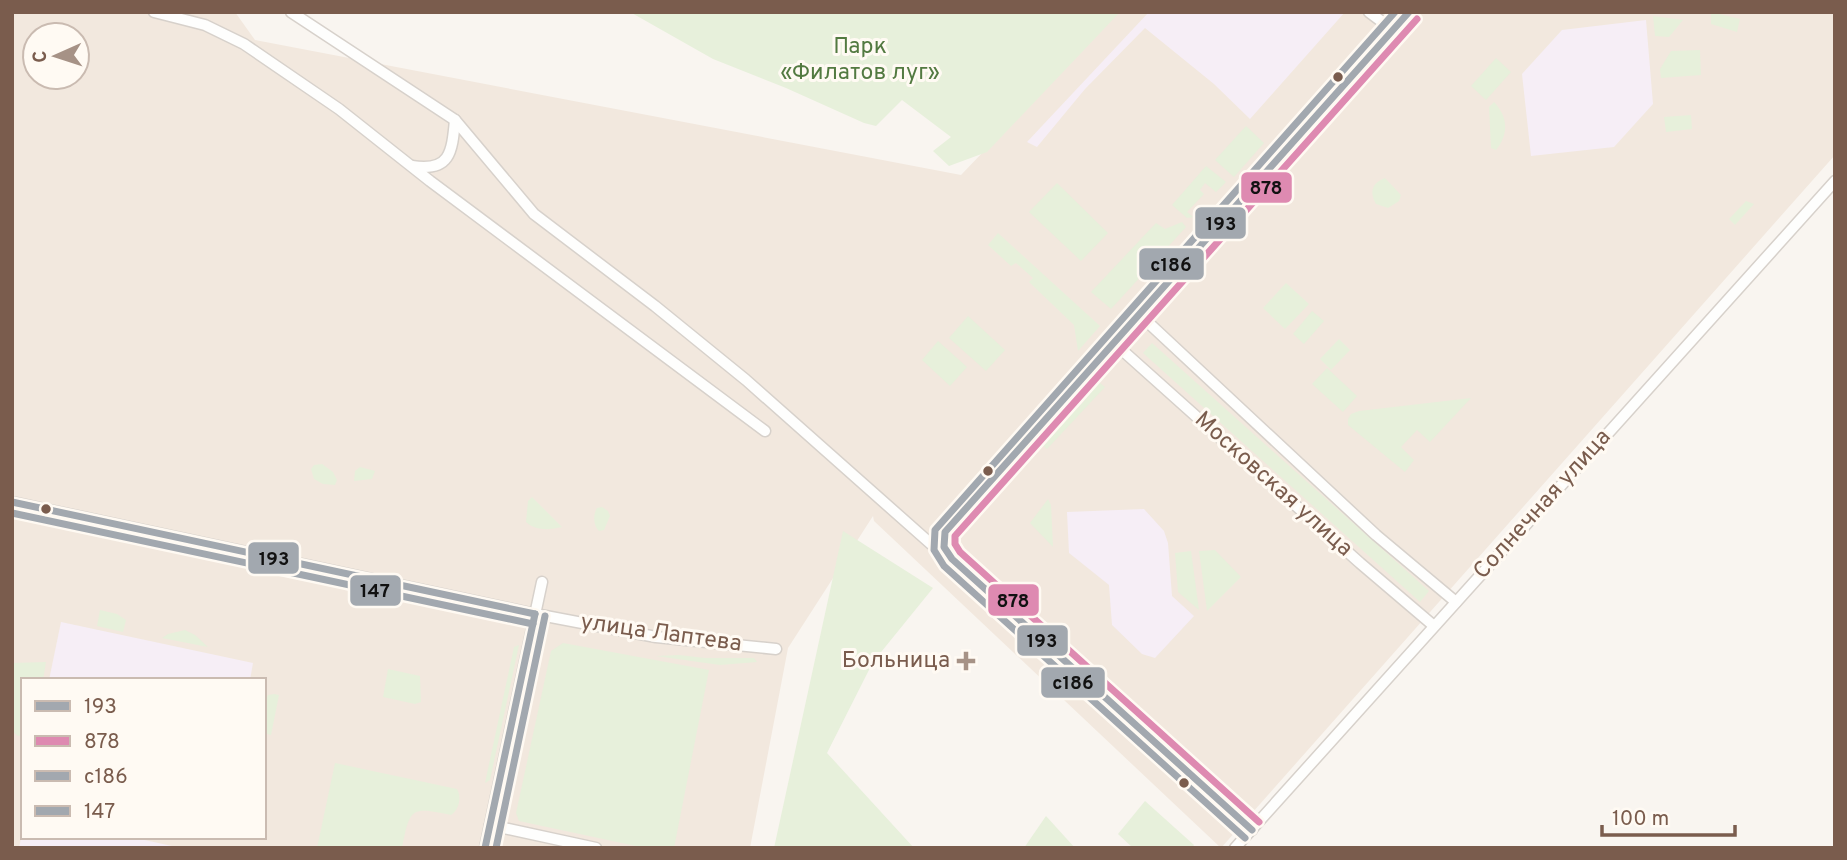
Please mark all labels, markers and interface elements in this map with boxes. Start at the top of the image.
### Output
north arrow [21,21,91,91]
park label: Парк «Филатов луг» [780,33,940,88]
text: С [29,50,53,63]
unlabelled marker [1331,70,1345,84]
line badge: 878 [1240,171,1293,204]
text: 878 [1249,177,1283,201]
line badge: 193 [1194,206,1247,240]
text: 193 [1206,213,1236,237]
line badge: с186 [1138,247,1205,281]
text: с186 [1150,254,1192,278]
street label: Московская улица [1188,406,1358,564]
street label: Солнечная улица [1468,424,1618,586]
unlabelled marker [981,464,995,478]
unlabelled marker [39,502,53,516]
line badge: 193 [247,541,300,575]
text: 193 [259,548,289,572]
line badge: 147 [349,574,402,607]
text: 147 [360,580,390,604]
line badge: 878 [987,583,1040,617]
text: 878 [996,590,1030,614]
street label: улица Лаптева [578,608,744,660]
line badge: 193 [1016,624,1069,657]
text: 193 [1027,630,1057,654]
place label: Больница [842,647,950,676]
marker: Больница [956,651,976,671]
line badge: с186 [1040,666,1106,699]
text: с186 [1052,672,1094,696]
legend [21,678,266,839]
text: 193 [84,694,117,721]
text: 878 [84,729,120,756]
text: с186 [84,764,128,791]
unlabelled marker [1177,776,1191,790]
scale bar [1602,794,1735,838]
text: 147 [84,799,115,826]
text: 100 m [1612,806,1669,833]

